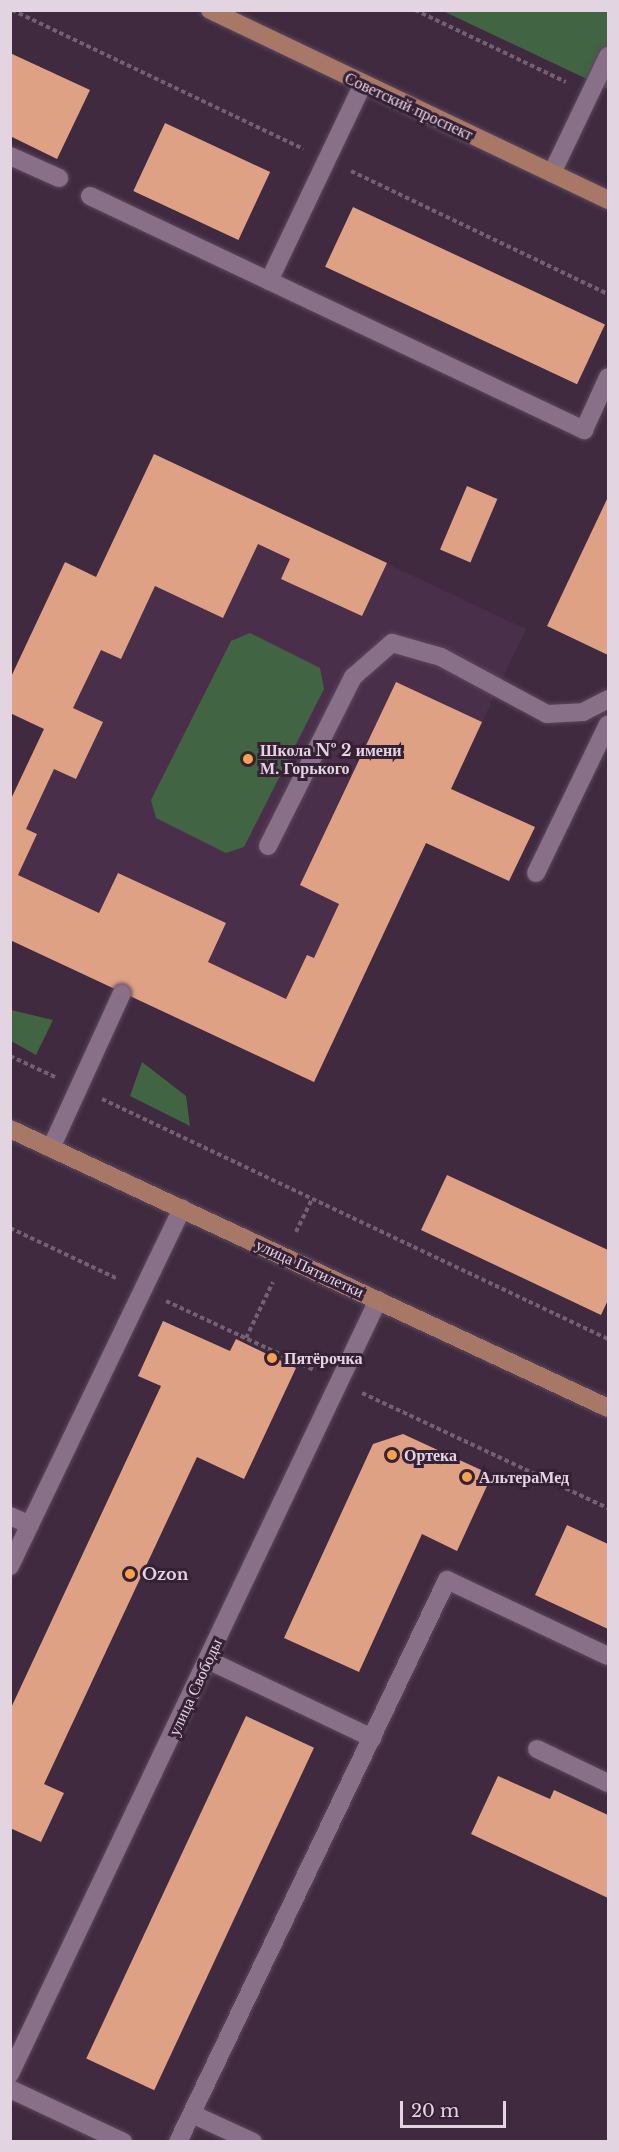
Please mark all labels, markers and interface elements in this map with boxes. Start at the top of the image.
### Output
street label: Советский проспект [342,68,476,144]
place label: Школа № 2 имени М. Горького [260,740,401,778]
marker: Школа № 2 имени М. Горького [241,752,255,766]
street label: улица Пятилетки [253,1235,367,1301]
place label: Пятёрочка [284,1348,363,1368]
marker: Пятёрочка [265,1351,279,1365]
place label: Ортека [404,1445,457,1465]
marker: Ортека [385,1448,399,1462]
place label: АльтераМед [479,1467,569,1487]
marker: АльтераМед [460,1470,474,1484]
place label: Ozon [142,1564,188,1584]
marker: Ozon [123,1567,137,1581]
street label: улица Свободы [164,1635,226,1739]
scale bar [403,2089,510,2127]
text: 20 m [411,2100,459,2122]

